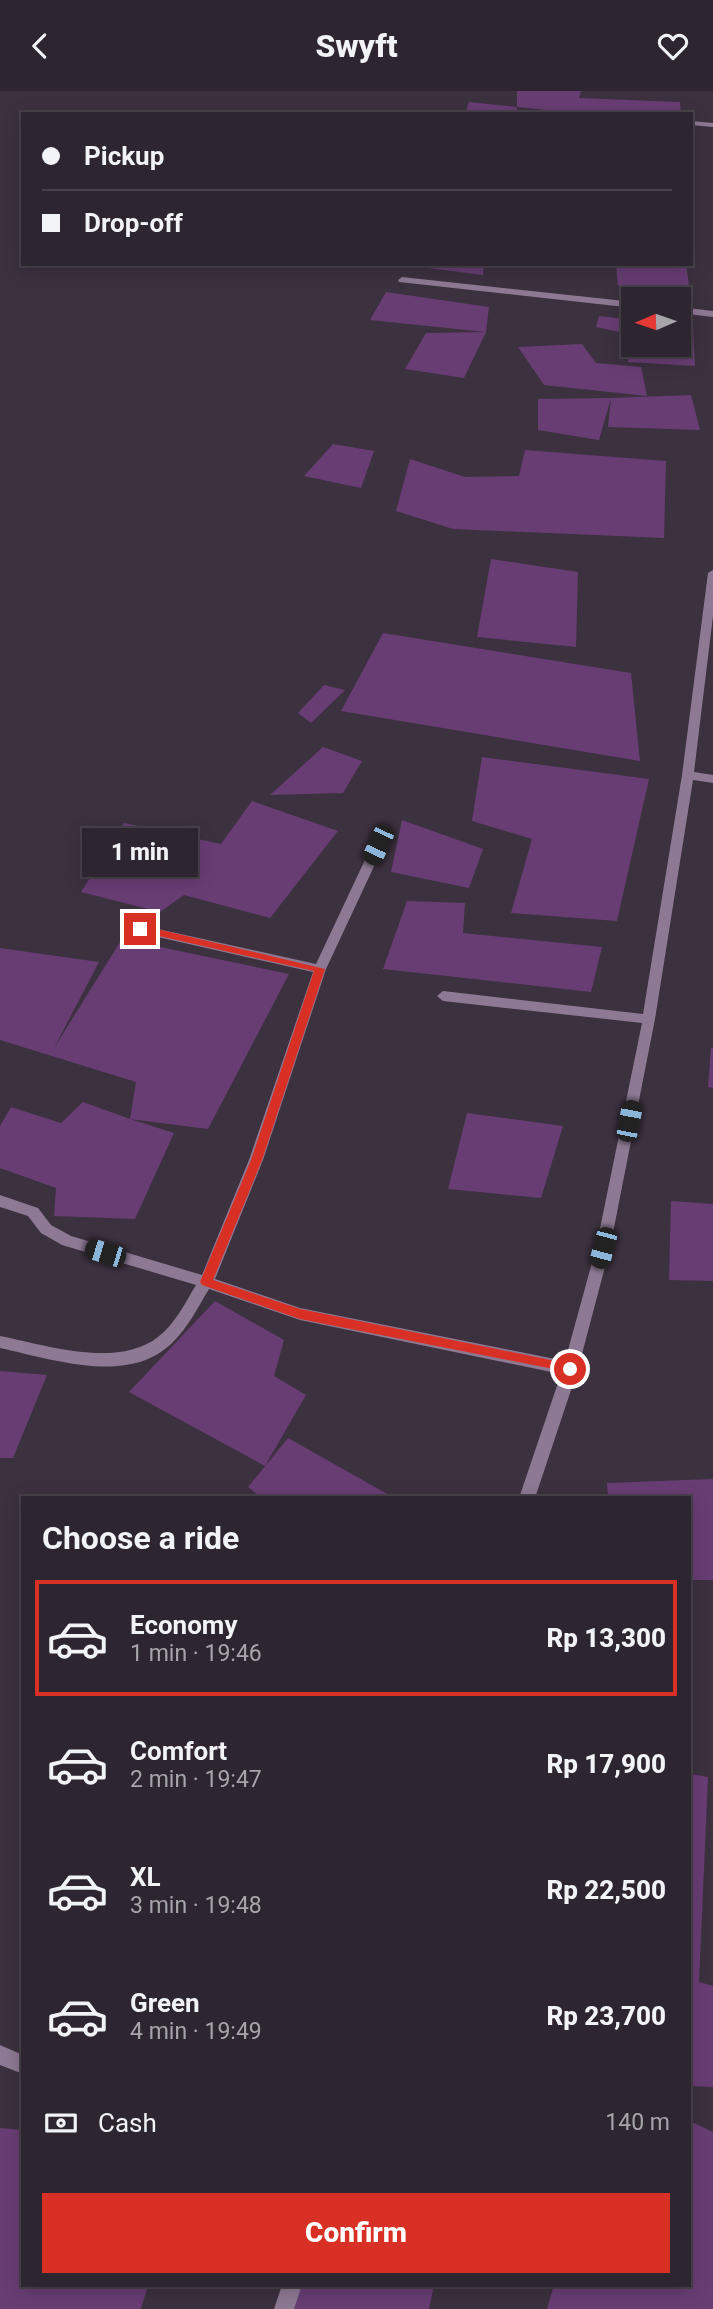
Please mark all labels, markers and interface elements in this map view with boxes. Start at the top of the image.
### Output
icon: back [21,27,59,65]
text: Swyft [315,27,398,65]
icon: heart [654,27,692,65]
text: Pickup [84,141,164,171]
text: Drop-off [84,208,183,238]
north arrow [621,287,691,357]
map controls [621,287,691,357]
car [360,822,397,868]
callout: 1 min [82,827,198,877]
text: 1 min [111,839,169,866]
route end [124,913,156,945]
car [615,1098,644,1144]
car [588,1225,619,1271]
car [82,1237,129,1269]
route start [554,1353,586,1385]
text: Choose a ride [42,1519,239,1557]
icon: car [46,1607,109,1670]
text: Economy [130,1610,237,1640]
text: Rp 13,300 [546,1623,666,1653]
text: 1 min · 19:46 [130,1640,262,1667]
icon: car [46,1733,109,1796]
text: Comfort [130,1736,227,1766]
text: Rp 17,900 [546,1749,666,1779]
text: 2 min · 19:47 [130,1766,262,1793]
icon: car [46,1859,109,1922]
text: XL [130,1862,161,1892]
text: Rp 22,500 [546,1875,666,1905]
text: 3 min · 19:48 [130,1892,262,1919]
icon: car [46,1985,109,2048]
text: Green [130,1988,200,2018]
text: Rp 23,700 [546,2001,666,2031]
text: 4 min · 19:49 [130,2018,262,2045]
icon: cash [42,2104,80,2142]
text: Cash [98,2108,157,2138]
text: 140 m [605,2109,670,2136]
button: Confirm [42,2193,670,2273]

